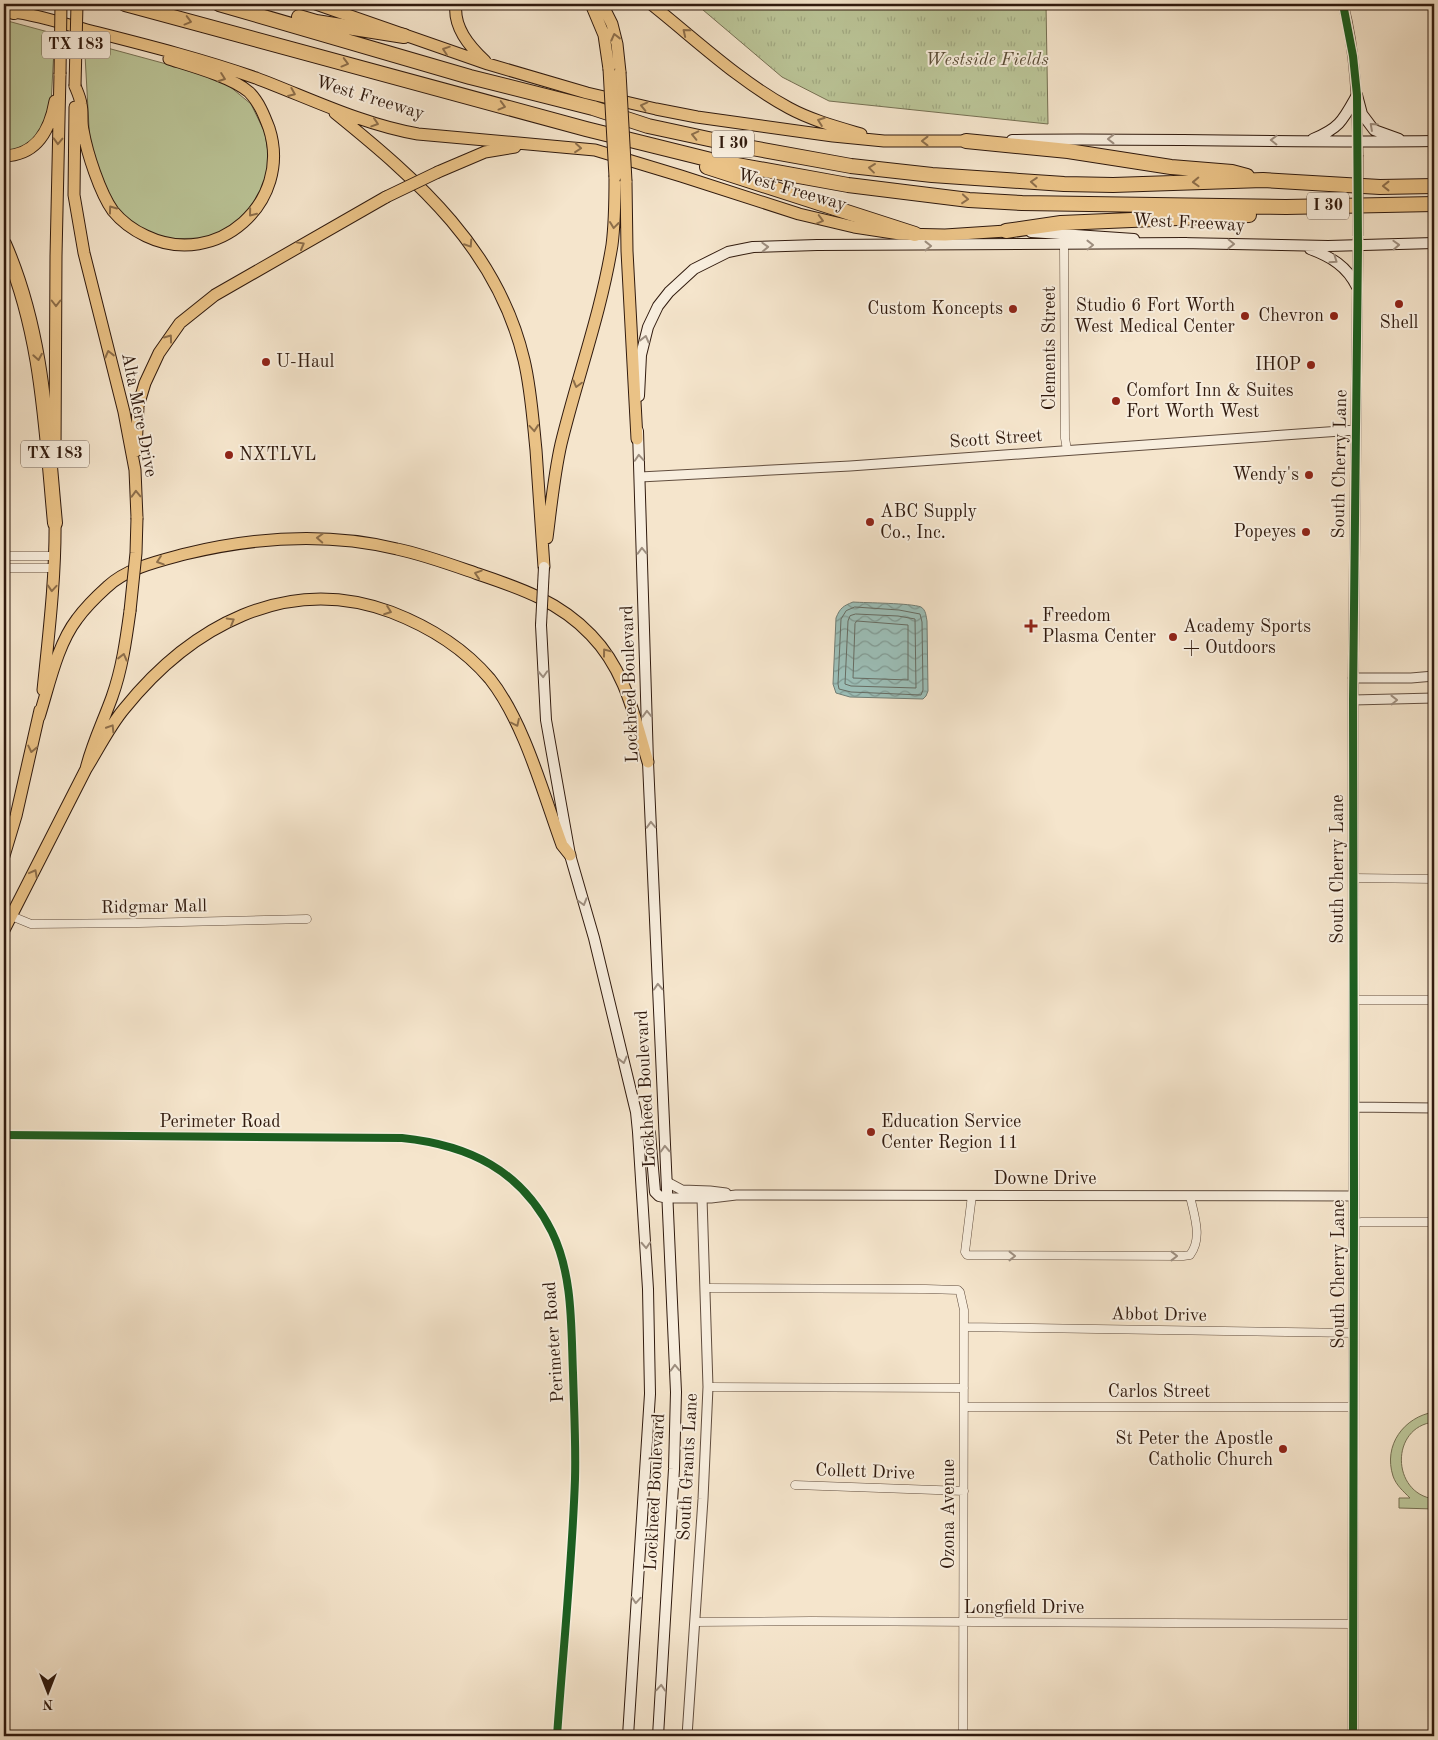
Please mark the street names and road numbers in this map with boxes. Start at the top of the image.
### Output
road number: TX 183 [42,32,110,58]
street label: West Freeway [314,73,427,123]
road number: I 30 [712,130,754,158]
street label: West Freeway [735,166,849,214]
road number: I 30 [1307,192,1349,220]
street label: West Freeway [1132,211,1246,235]
street label: Clements Street [1041,286,1059,410]
street label: Alta Mere Drive [118,351,160,479]
street label: South Cherry Lane [1330,389,1350,539]
street label: Scott Street [949,427,1043,451]
road number: TX 183 [21,440,89,468]
street label: Lockheed Boulevard [618,605,642,763]
street label: South Cherry Lane [1329,794,1347,944]
street label: Ridgmar Mall [101,897,207,917]
street label: Lockheed Boulevard [633,1010,659,1168]
street label: Perimeter Road [159,1113,281,1131]
street label: Downe Drive [994,1170,1096,1188]
street label: South Cherry Lane [1330,1199,1348,1349]
street label: Perimeter Road [541,1281,567,1403]
street label: Abbot Drive [1111,1305,1207,1325]
street label: Carlos Street [1108,1383,1210,1401]
street label: South Grants Lane [675,1393,701,1541]
street label: Lockheed Boulevard [642,1413,668,1571]
street label: Ozona Avenue [940,1459,958,1569]
street label: Collett Drive [815,1461,915,1483]
street label: Longfield Drive [964,1599,1084,1617]

